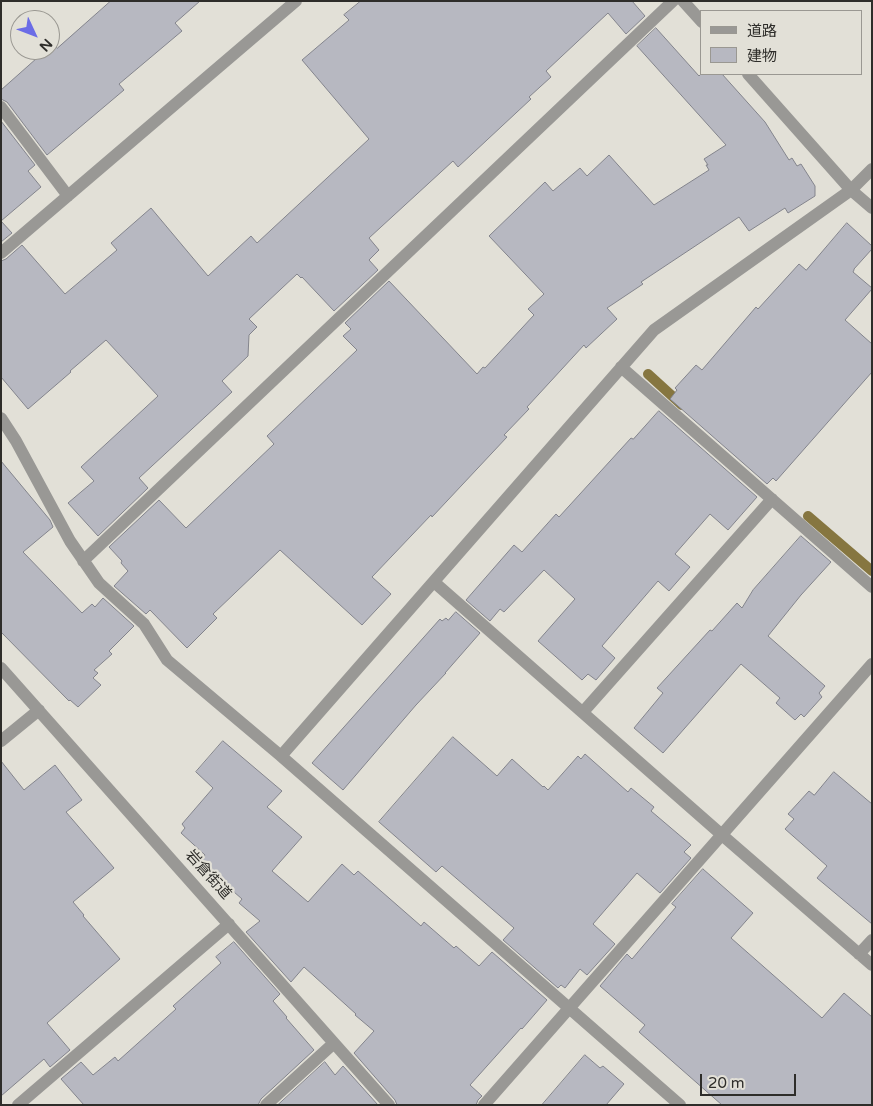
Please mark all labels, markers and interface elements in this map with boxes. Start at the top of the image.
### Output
north arrow [10,10,60,60]
legend [700,10,863,75]
text: 道路 [747,22,777,40]
text: N [36,35,56,55]
text: 建物 [747,47,777,65]
street label: 岩倉街道 [181,847,235,903]
scale bar [703,1064,799,1096]
text: 20 m [708,1074,745,1092]

